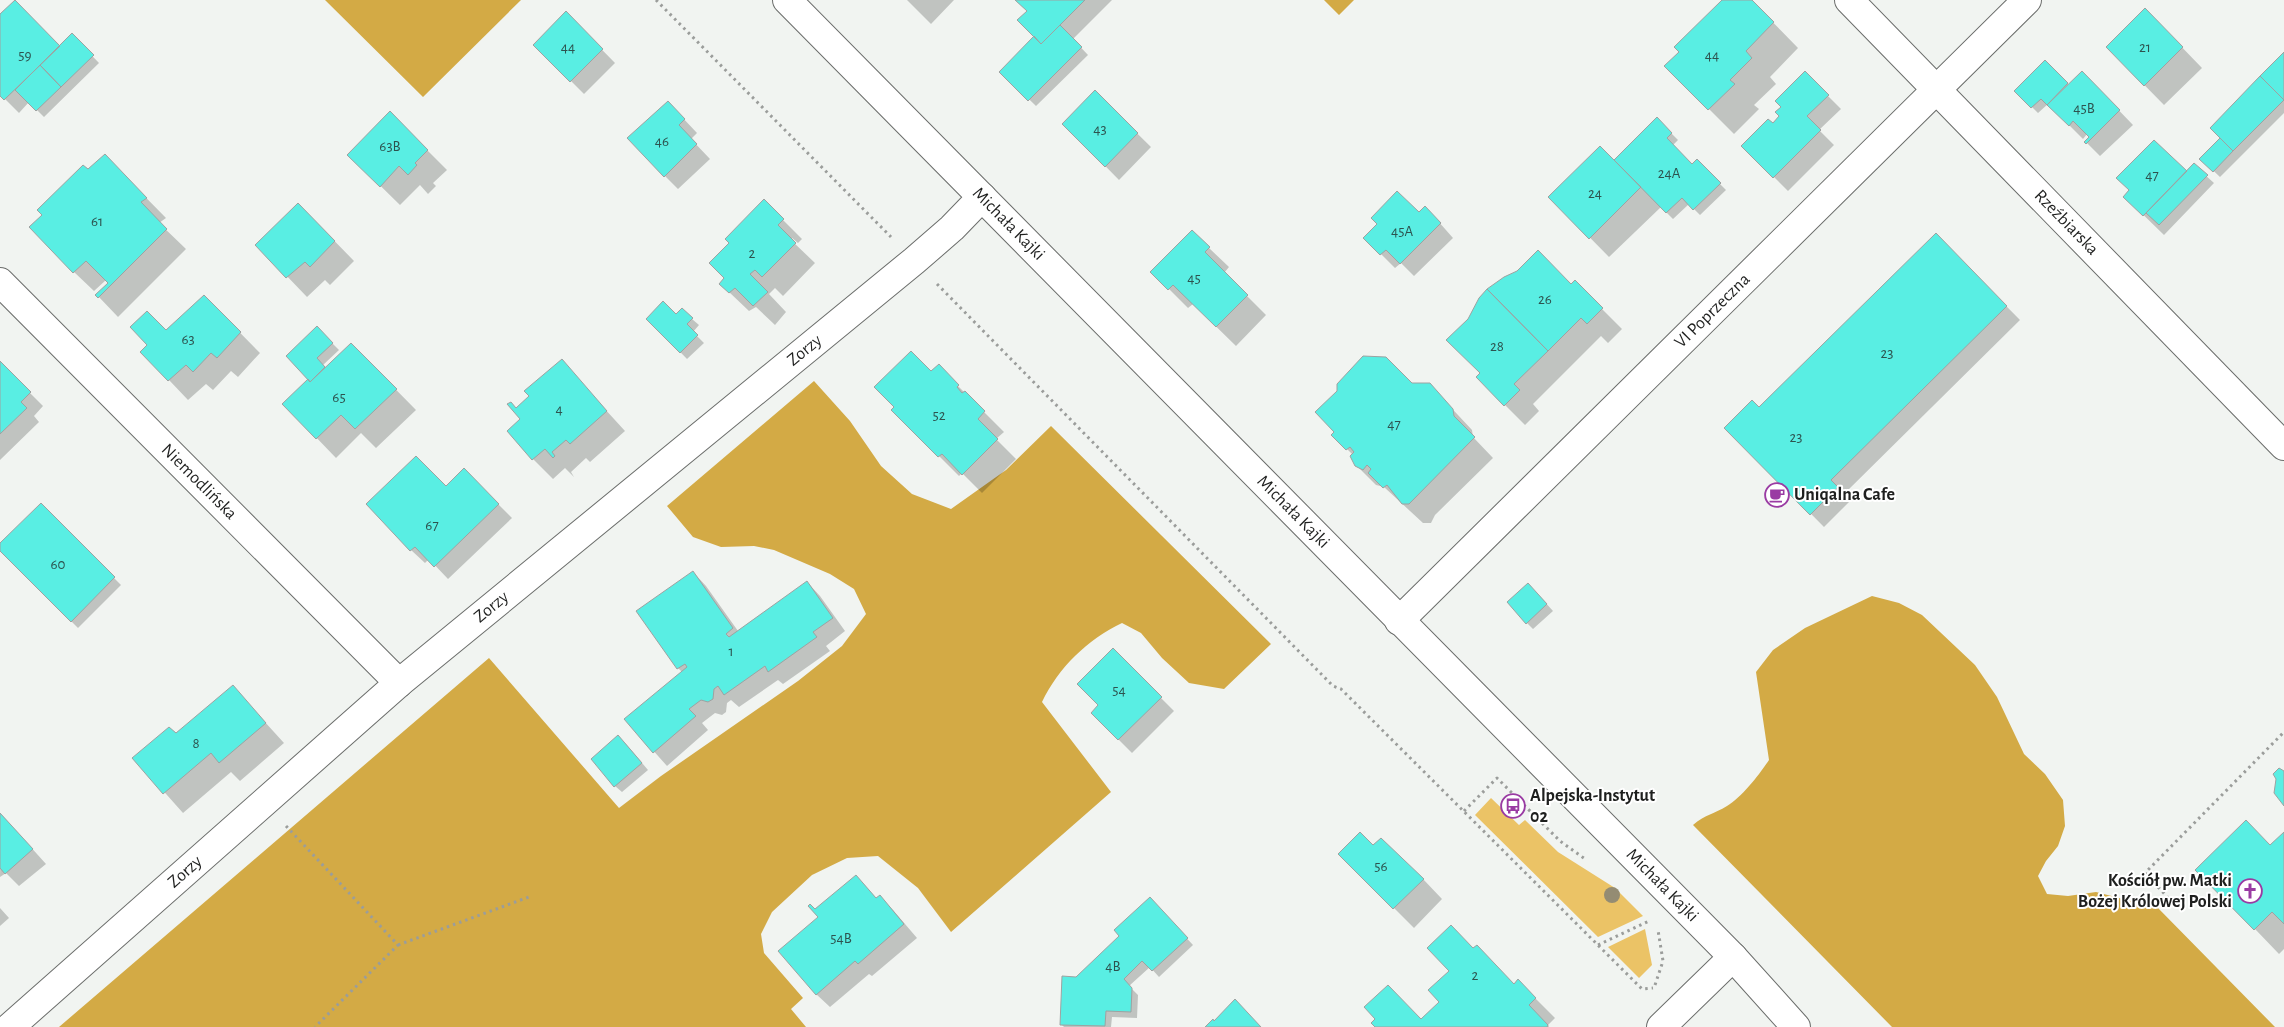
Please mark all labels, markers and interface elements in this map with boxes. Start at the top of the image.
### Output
house number: 44 [561,40,575,55]
house number: 21 [2139,40,2151,55]
house number: 59 [18,48,32,63]
house number: 44 [1705,48,1719,63]
house number: 45B [2073,101,2095,116]
house number: 43 [1093,122,1107,137]
house number: 46 [655,134,669,149]
house number: 63B [379,139,401,154]
house number: 24A [1658,166,1681,181]
house number: 47 [2145,168,2159,183]
street label: Michała Kajki [969,184,1048,264]
house number: 24 [1588,186,1602,201]
street label: Rzeźbiarska [2031,187,2102,259]
house number: 61 [91,214,103,229]
house number: 45A [1391,224,1413,239]
house number: 2 [749,246,756,261]
street label: VI Poprzeczna [1672,270,1754,352]
house number: 45 [1187,271,1201,286]
house number: 26 [1538,292,1552,307]
street label: Zorzy [784,331,826,370]
house number: 63 [181,332,195,347]
house number: 28 [1490,339,1504,354]
house number: 23 [1880,346,1894,361]
house number: 65 [332,390,346,405]
house number: 4 [555,402,563,417]
house number: 52 [932,408,946,423]
house number: 47 [1387,417,1401,432]
house number: 23 [1789,430,1803,445]
street label: Niemodlińska [158,441,240,523]
street label: Michała Kajki [1254,472,1333,552]
cafe icon: Uniqalna Cafe [1764,482,1790,508]
place label: Uniqalna Cafe [1794,486,1895,504]
house number: 67 [425,518,439,533]
house number: 60 [51,557,66,572]
street label: Zorzy [471,588,512,626]
house number: 1 [728,644,734,659]
house number: 54 [1112,683,1126,698]
house number: 8 [192,736,200,751]
place label: Alpejska-Instytut 02 [1530,787,1655,826]
bus stop icon: Alpejska-Instytut 02 [1500,793,1526,819]
street label: Michała Kajki [1623,845,1702,925]
street label: Zorzy [165,852,206,892]
house number: 56 [1374,859,1388,874]
place label: Kościół pw. Matki Bożej Królowej Polski [2078,872,2232,911]
church icon: Kościół pw. Matki Bożej Królowej Polski [2237,878,2263,904]
house number: 54B [830,931,852,946]
house number: 4B [1105,959,1121,974]
house number: 2 [1472,968,1479,983]

